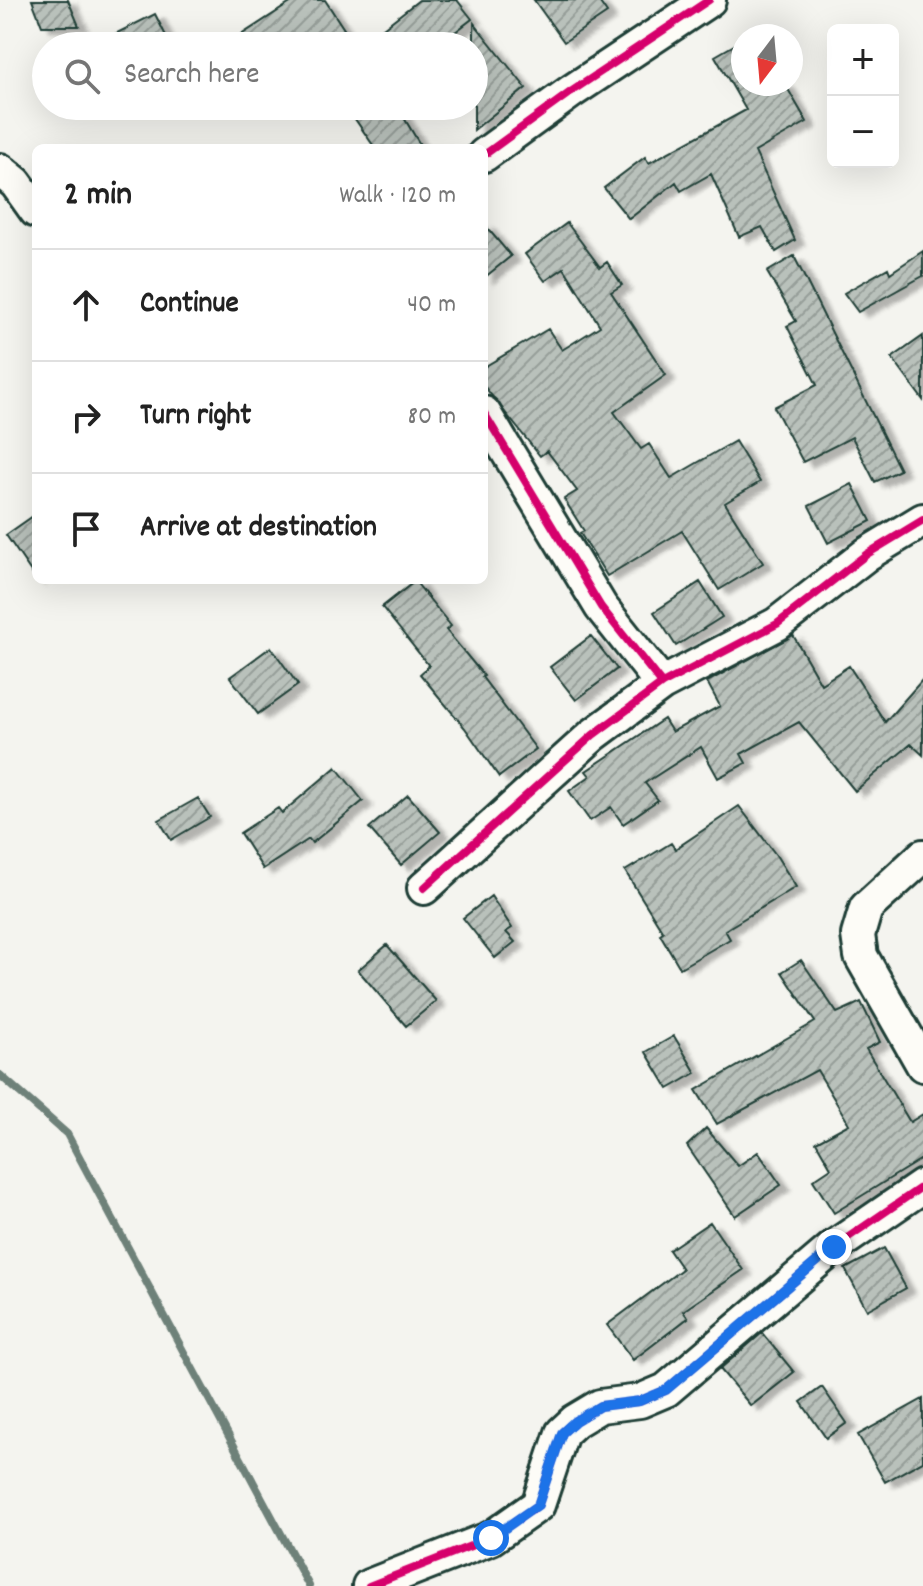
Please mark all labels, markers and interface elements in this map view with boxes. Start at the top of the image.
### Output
north arrow [731,24,803,96]
map controls [827,24,899,168]
button: + [827,24,899,96]
search box [32,32,488,120]
icon: search [60,54,104,98]
text: Search here [124,55,260,98]
button: − [827,96,899,168]
text: 2 min [64,172,132,221]
text: Walk · 120 m [339,178,456,215]
icon: ahead [64,283,108,327]
text: Continue [140,284,239,327]
text: 40 m [407,287,456,324]
icon: right [64,395,108,439]
text: Turn right [140,396,251,439]
text: 80 m [408,399,456,436]
icon: arrive [64,507,108,551]
text: Arrive at destination [140,508,377,551]
route end [816,1229,852,1265]
route start [473,1520,509,1556]

